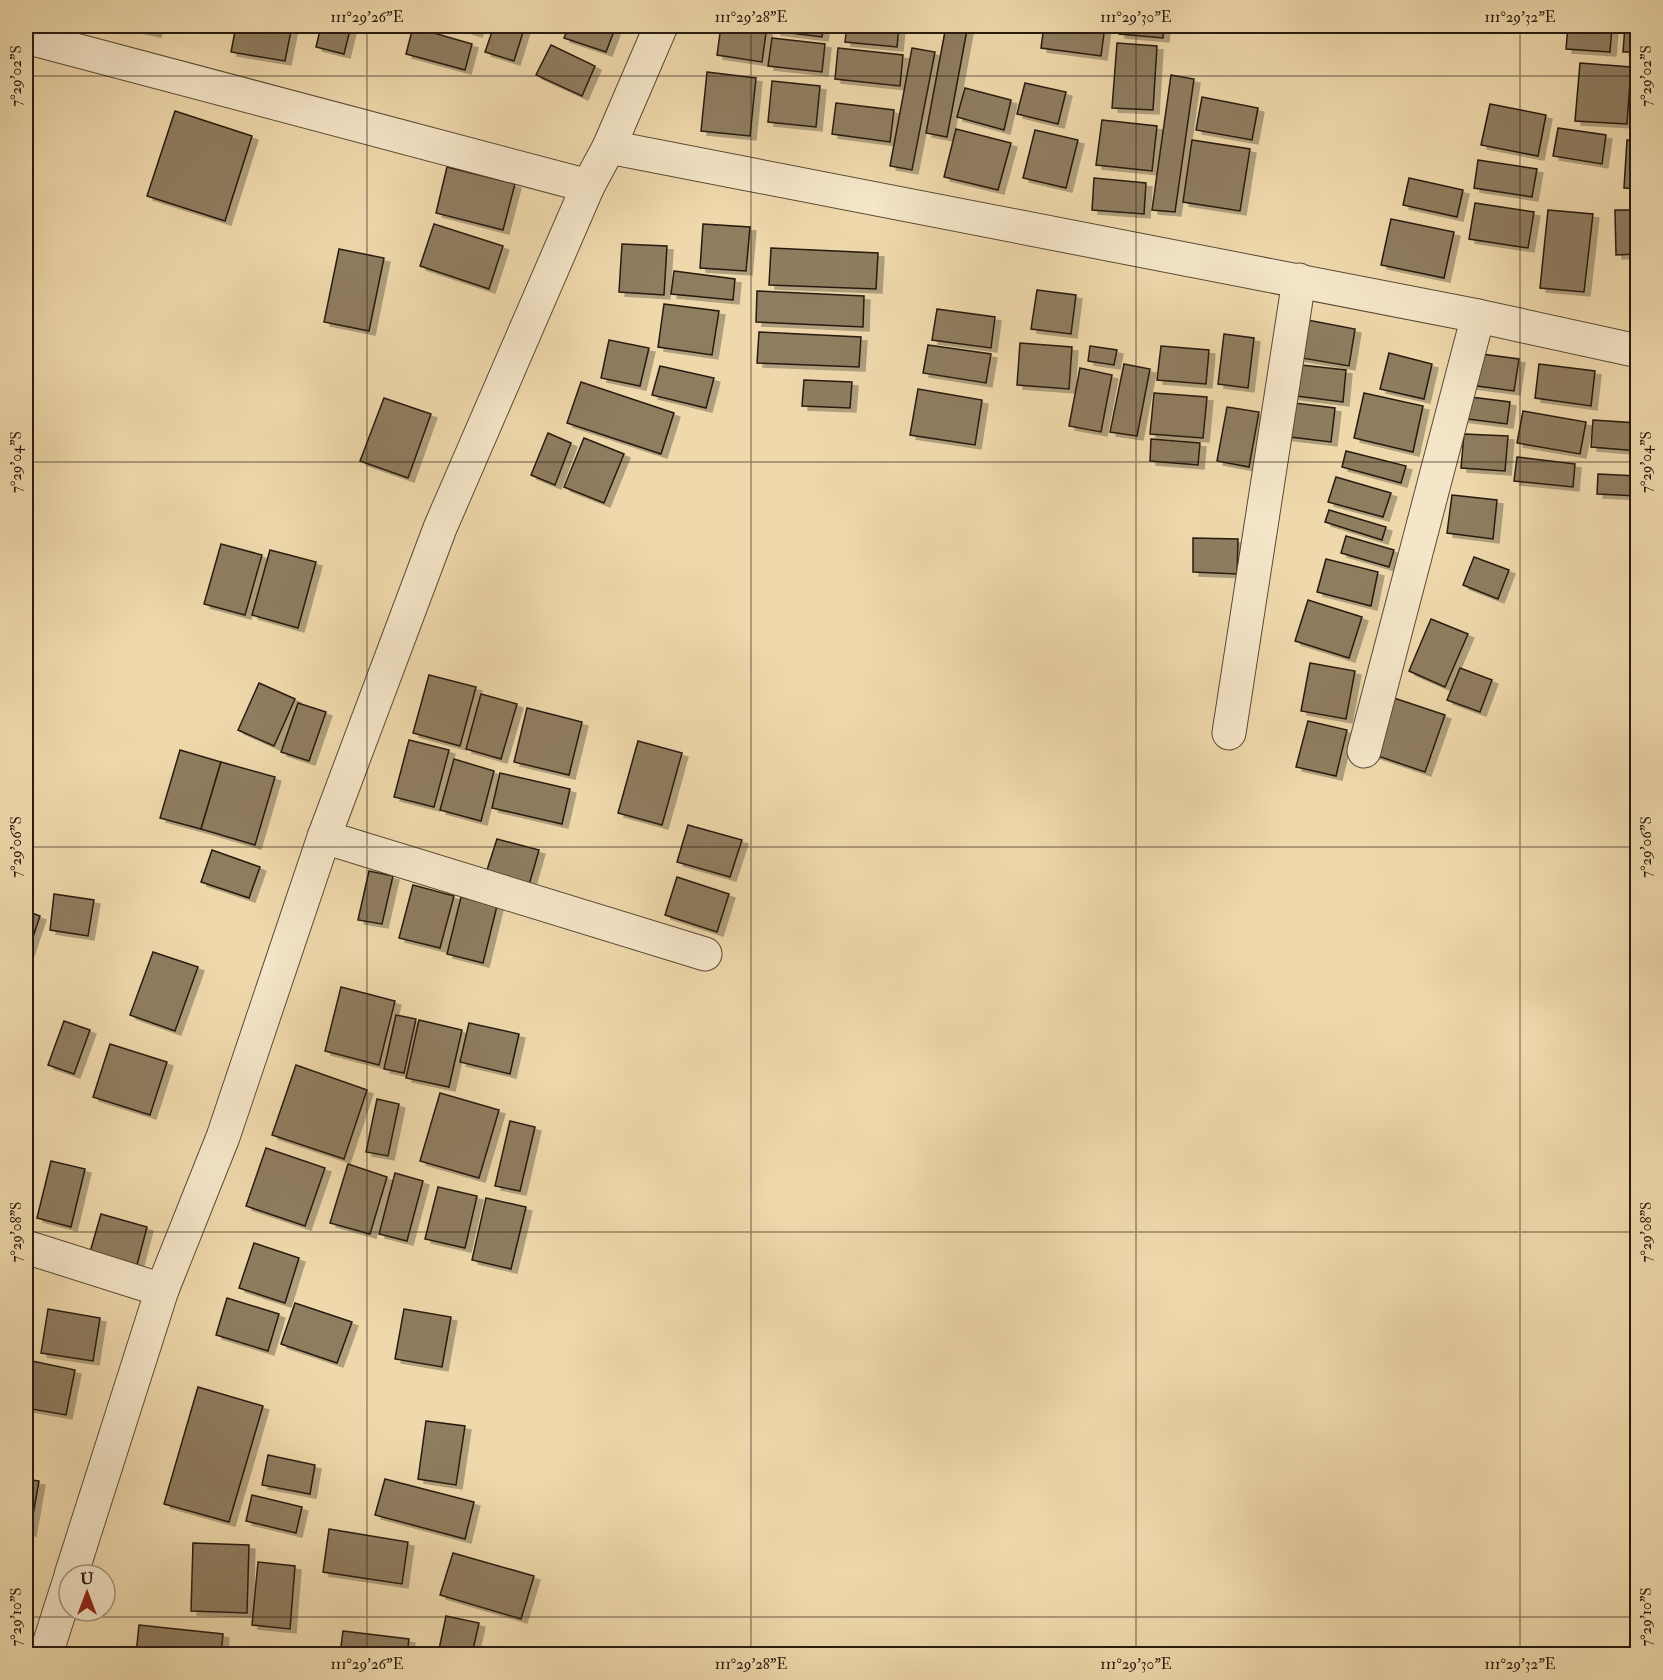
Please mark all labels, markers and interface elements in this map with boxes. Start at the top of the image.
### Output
text: 111°29'26"E [330,8,404,27]
text: 111°29'28"E [715,8,787,27]
text: 111°29'30"E [1100,8,1172,27]
text: 111°29'32"E [1484,8,1556,27]
text: 7°29'02"S [7,45,26,107]
text: 7°29'02"S [1637,45,1656,107]
text: 7°29'04"S [7,431,26,493]
text: 7°29'04"S [1637,431,1656,493]
text: 7°29'06"S [7,816,26,878]
text: 7°29'06"S [1637,816,1656,878]
text: 7°29'08"S [7,1202,26,1262]
text: 7°29'08"S [1637,1202,1656,1262]
north arrow [57,1563,117,1623]
text: U [80,1569,94,1589]
text: 7°29'10"S [7,1587,26,1647]
text: 7°29'10"S [1637,1587,1656,1647]
text: 111°29'26"E [330,1655,404,1674]
text: 111°29'28"E [715,1655,787,1674]
text: 111°29'30"E [1100,1655,1172,1674]
text: 111°29'32"E [1484,1655,1556,1674]

